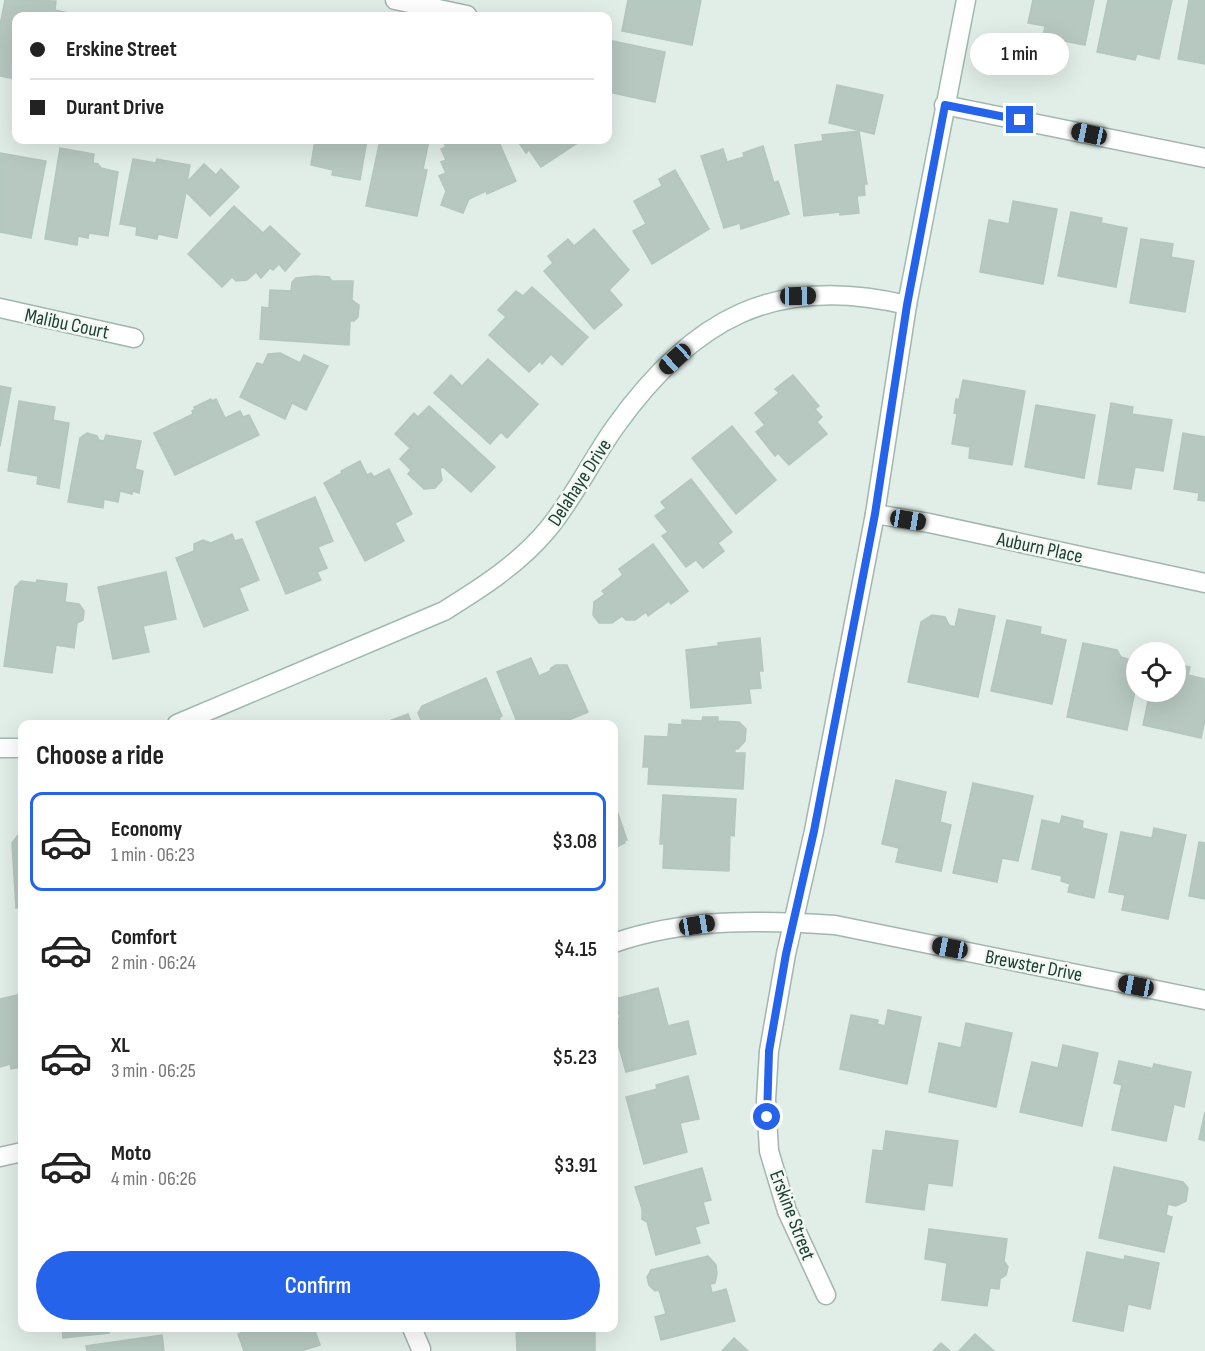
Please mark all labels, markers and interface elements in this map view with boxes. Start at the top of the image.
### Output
callout: 1 min [970,33,1070,75]
text: Erskine Street [66,36,177,63]
text: 1 min [1001,42,1038,66]
text: Durant Drive [66,94,164,121]
route end [1006,106,1033,133]
car [1070,121,1108,147]
car [780,287,816,305]
street label: Malibu Court [22,303,111,345]
car [656,340,694,378]
street label: Delahaye Drive [543,434,617,531]
car [889,508,927,532]
street label: Auburn Place [994,527,1085,569]
map controls [1126,642,1186,702]
button: locate [1126,642,1186,702]
text: Choose a ride [36,740,164,772]
icon: car [39,815,93,869]
text: Economy [111,816,182,843]
text: $3.08 [552,828,597,855]
text: 1 min · 06:23 [111,843,195,867]
car [678,913,716,937]
icon: car [39,923,93,977]
text: Comfort [111,924,177,951]
text: $4.15 [554,936,597,963]
car [931,936,969,960]
street label: Brewster Drive [983,945,1084,987]
text: 2 min · 06:24 [111,951,196,975]
car [1117,974,1155,998]
icon: car [39,1031,93,1085]
text: XL [111,1032,130,1059]
text: $5.23 [552,1044,597,1071]
text: 3 min · 06:25 [111,1059,196,1083]
route start [753,1103,780,1130]
icon: car [39,1139,93,1193]
text: Moto [111,1140,151,1167]
text: $3.91 [554,1152,597,1179]
text: 4 min · 06:26 [111,1167,196,1191]
street label: Erskine Street [764,1167,820,1264]
button: Confirm [36,1251,600,1320]

